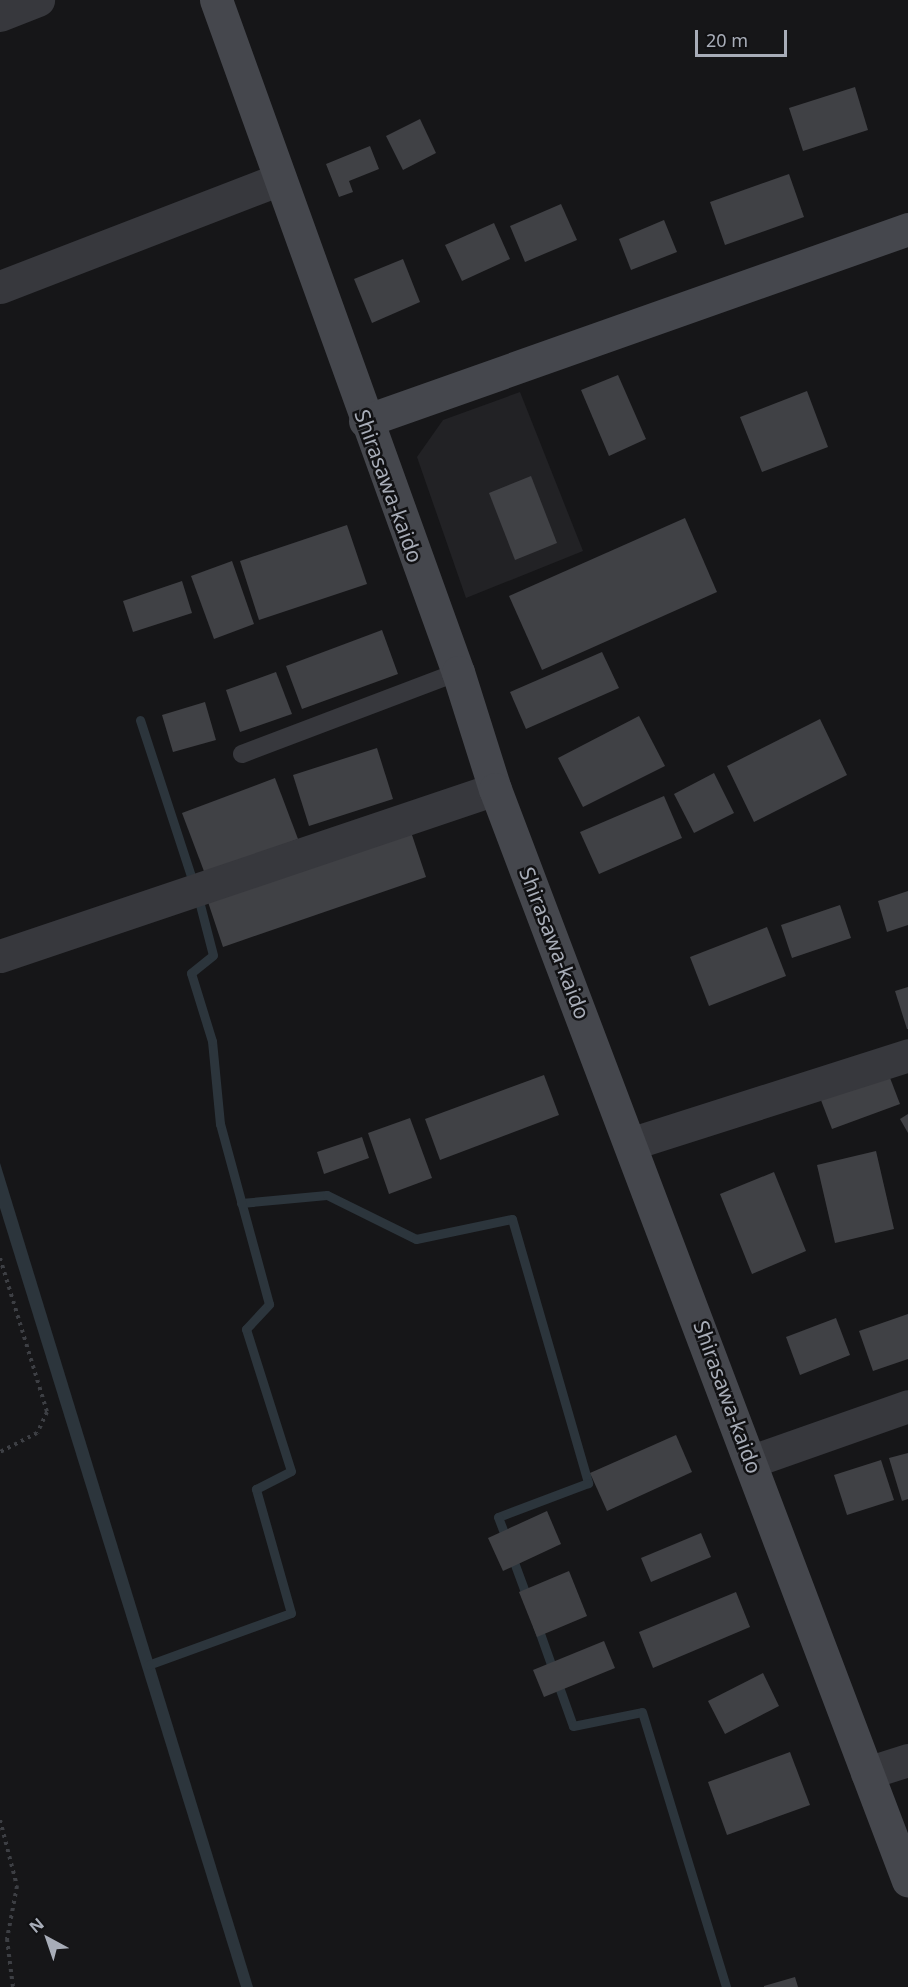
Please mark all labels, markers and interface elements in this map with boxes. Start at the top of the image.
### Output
scale bar [698,18,790,56]
text: 20 m [706,28,748,52]
street label: Shirasawa-kaido [350,406,428,566]
street label: Shirasawa-kaido [514,863,596,1023]
street label: Shirasawa-kaido [689,1317,767,1477]
north arrow [18,1909,78,1969]
text: N [24,1913,48,1938]

